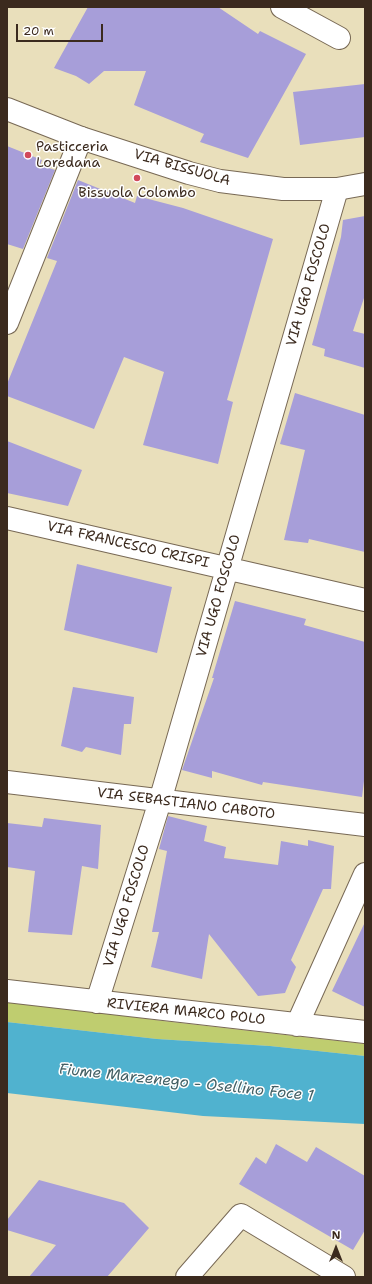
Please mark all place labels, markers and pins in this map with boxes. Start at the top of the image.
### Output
place label: Pasticceria Loredana [36,139,108,172]
marker: Pasticceria Loredana [23,150,33,160]
marker: Bissuola Colombo [132,173,142,183]
place label: Bissuola Colombo [78,185,196,201]

